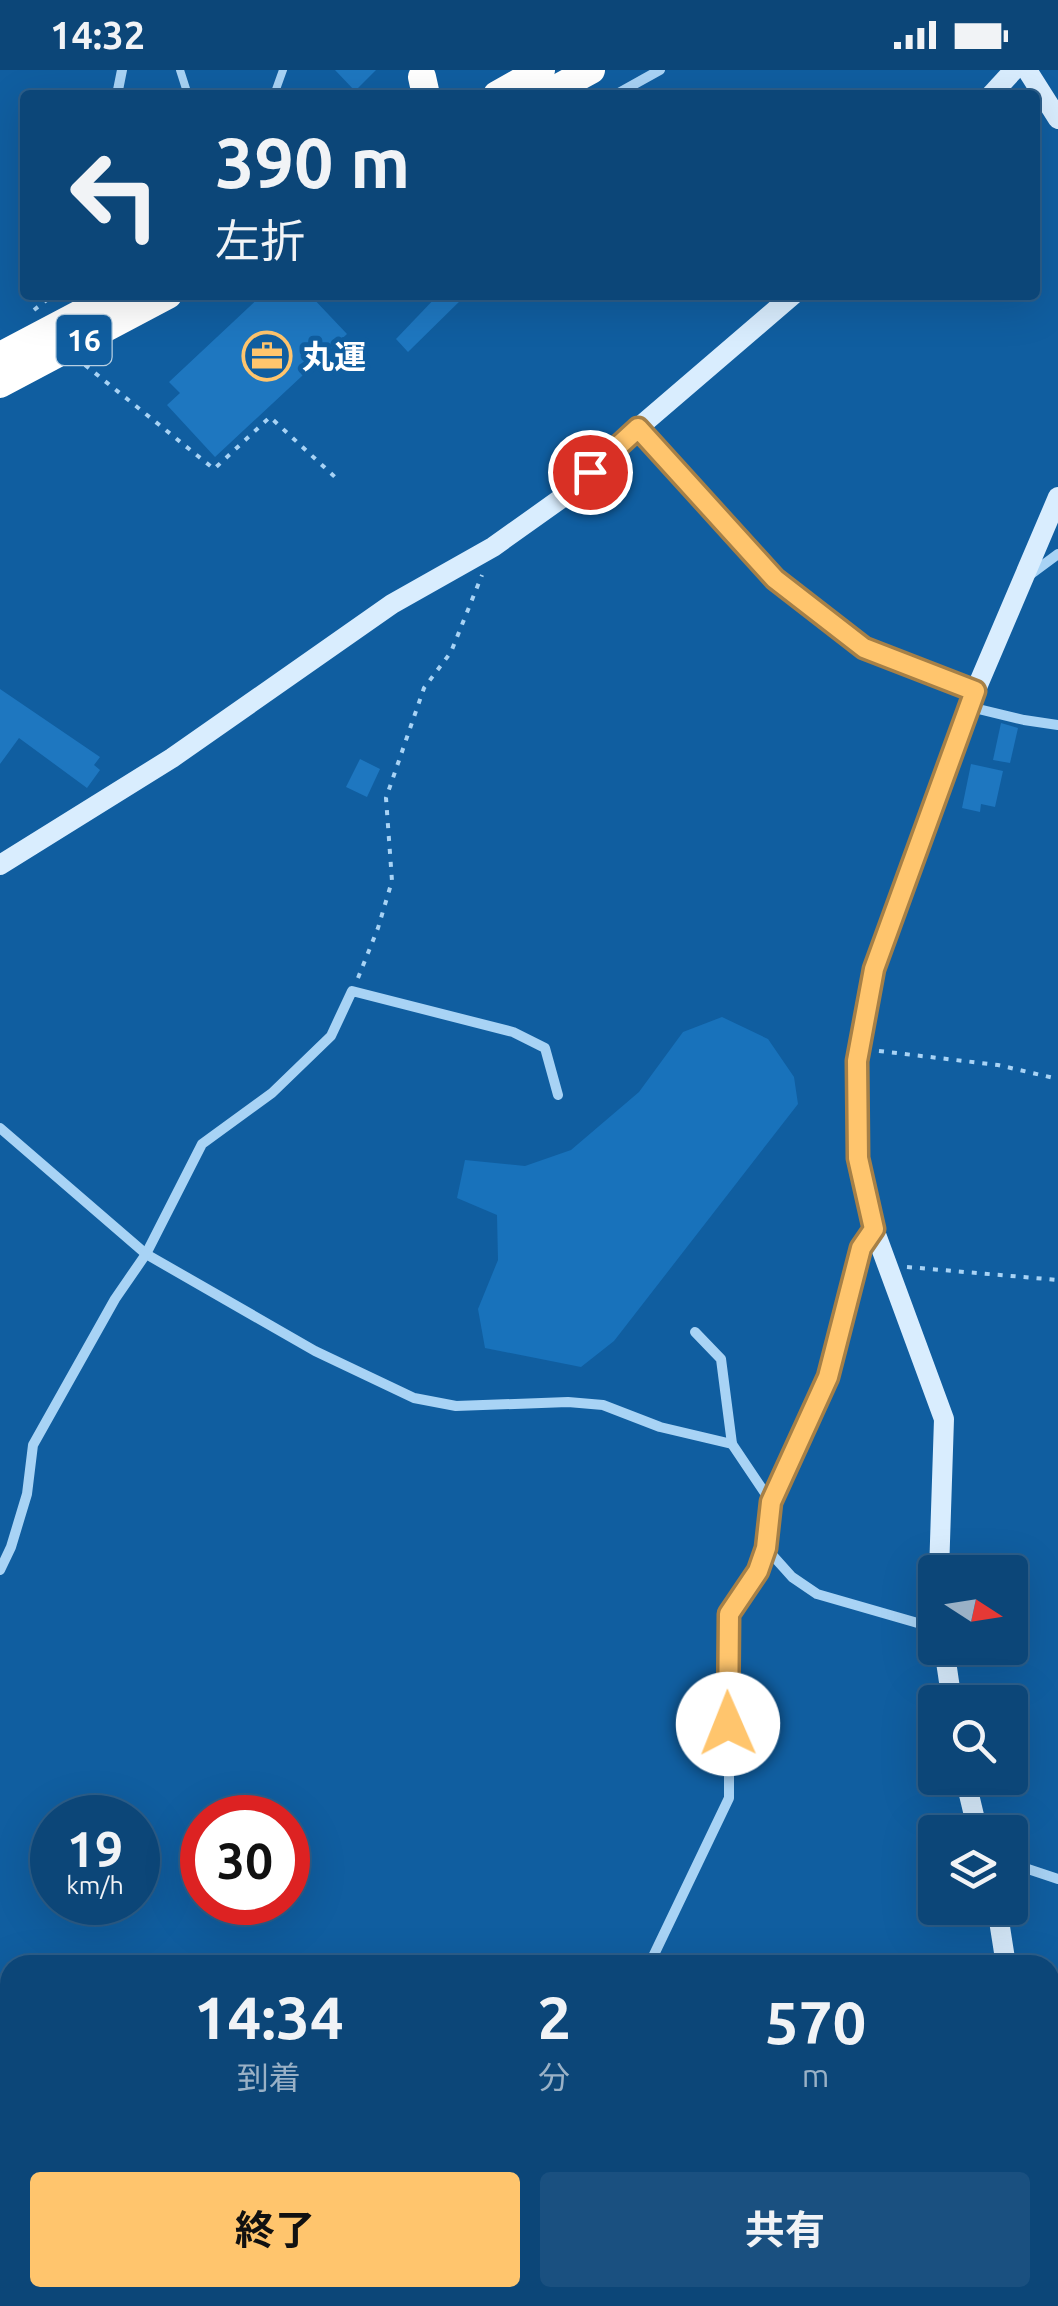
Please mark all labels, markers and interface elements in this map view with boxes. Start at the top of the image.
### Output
text: 14:32 [50,14,145,56]
text: 390 m [215,123,410,201]
icon: left [50,130,180,260]
text: 左折 [215,215,305,266]
road number: 16 [56,315,112,365]
office icon: 丸運 [241,330,293,382]
place label: 丸運 [302,338,366,374]
pin [548,430,633,515]
icon: arrive [563,445,618,500]
north arrow [918,1555,1028,1665]
map controls [918,1555,1028,1925]
position arrow [676,1672,780,1776]
button: search [918,1685,1028,1795]
speed limit sign: 30 [180,1795,310,1925]
button: layers [918,1815,1028,1925]
text: 19 [67,1820,123,1876]
text: km/h [66,1871,124,1899]
text: 14:34 [194,1983,344,2050]
text: 2 [537,1983,571,2050]
text: 570 [765,1988,866,2055]
text: m [802,2057,829,2093]
text: 到着 [237,2059,301,2095]
text: 分 [538,2059,570,2095]
button: 終了 [30,2172,520,2287]
button: 共有 [540,2172,1030,2287]

